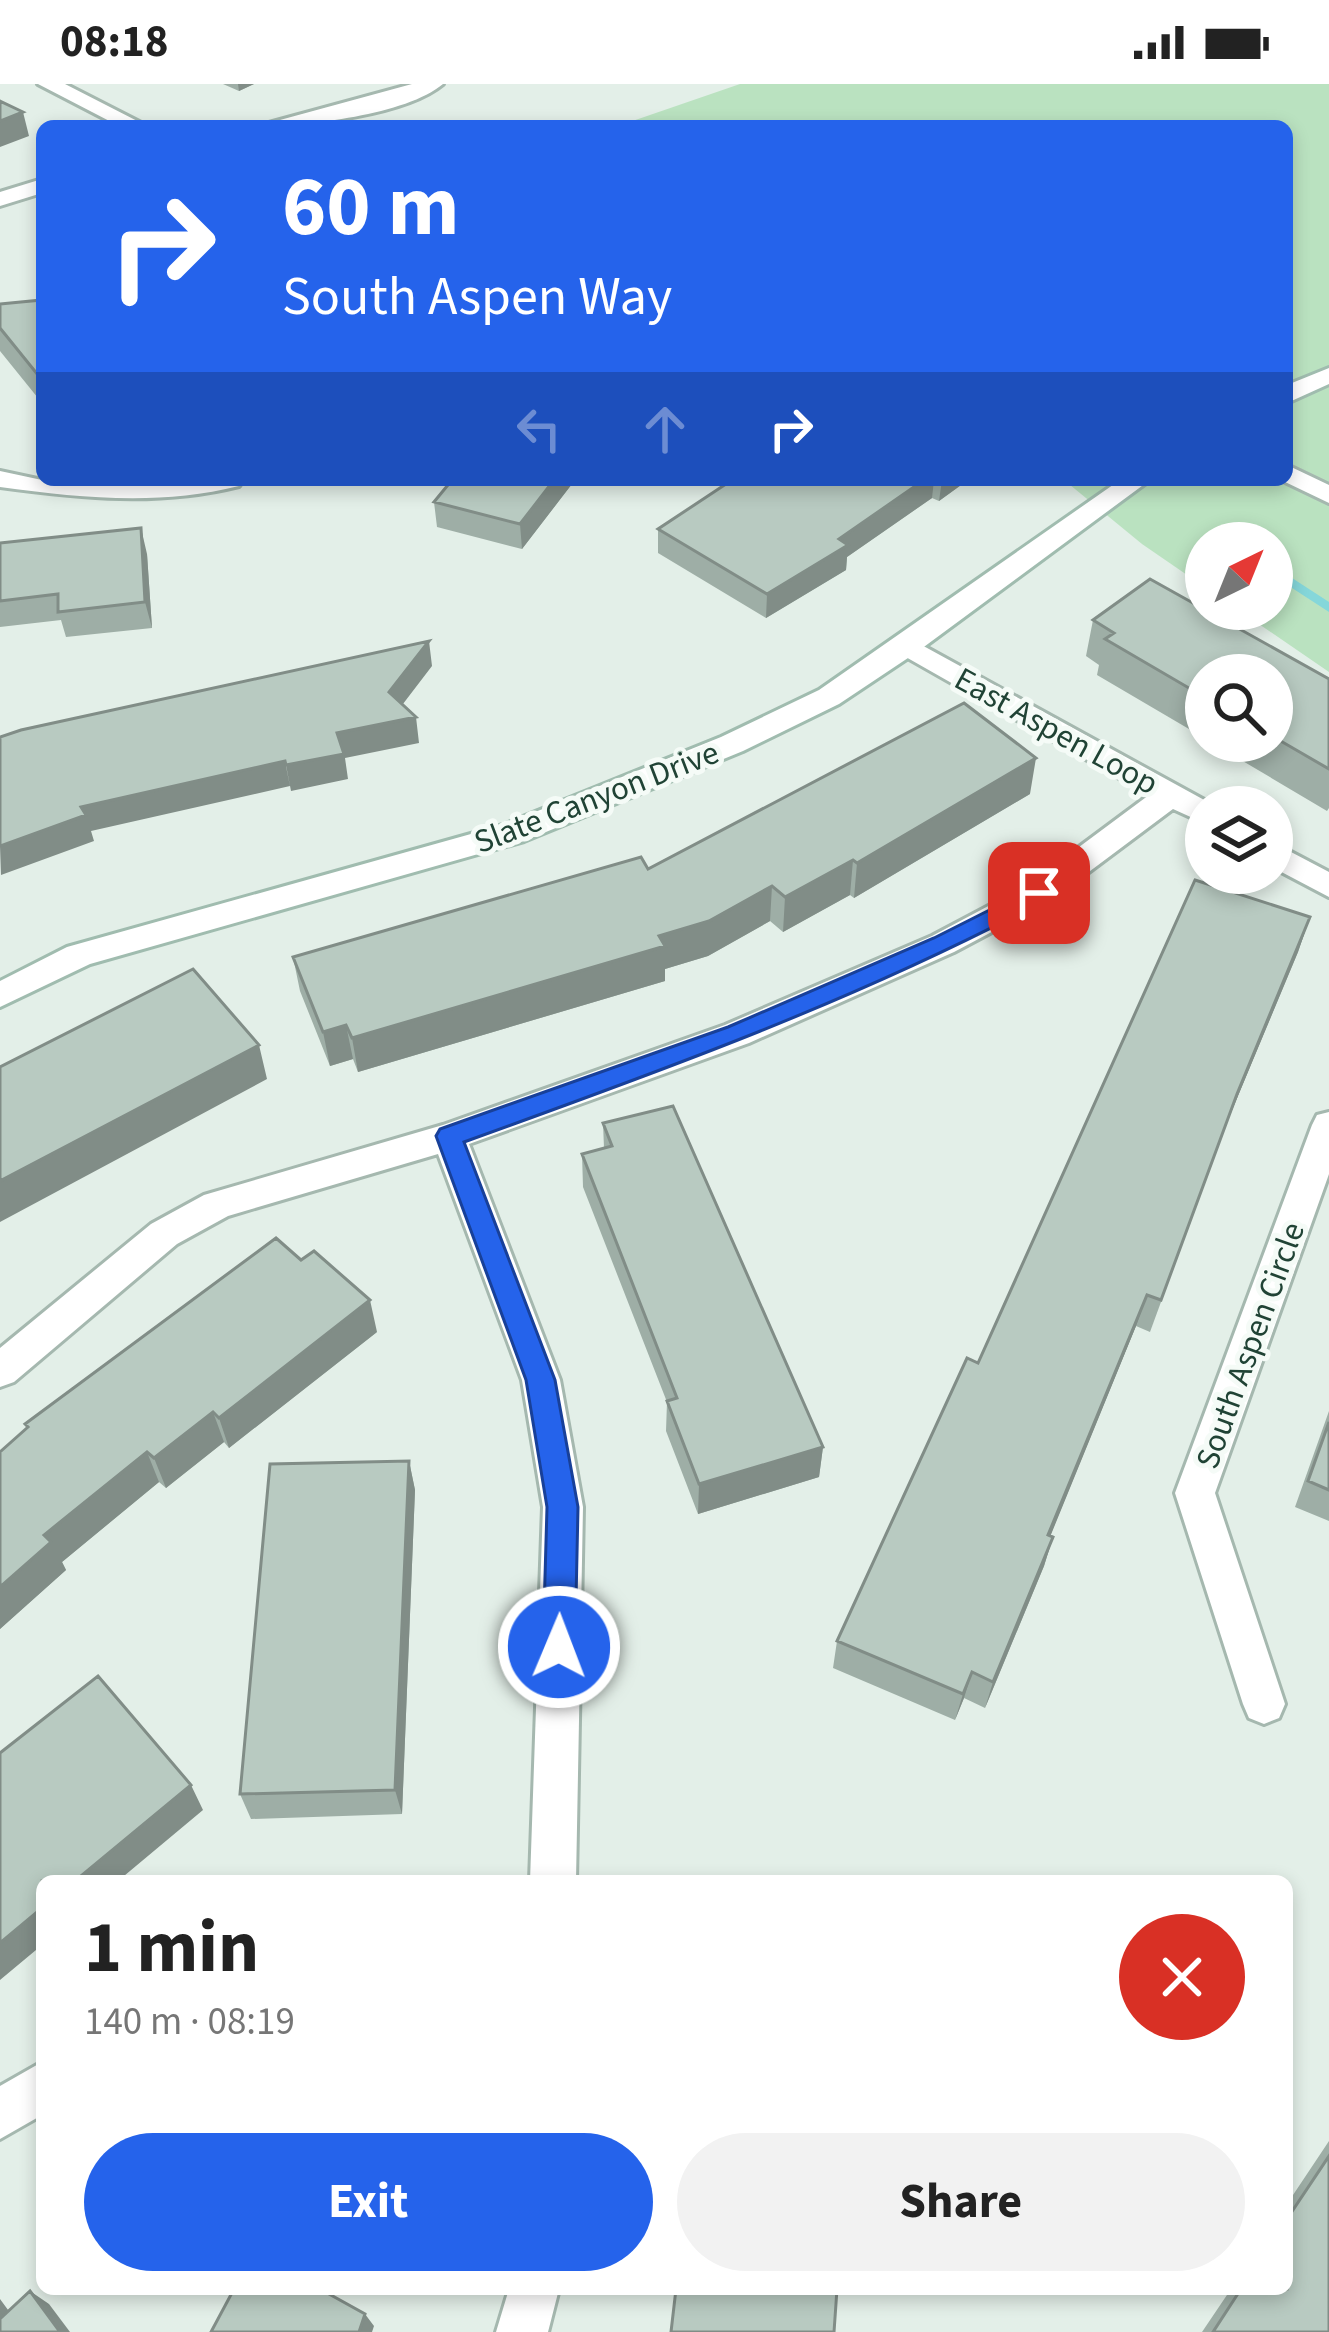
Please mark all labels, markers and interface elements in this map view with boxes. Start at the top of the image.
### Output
text: 08:18 [60,10,169,74]
text: 60 m [282,148,460,268]
icon: right [84,168,240,324]
text: South Aspen Way [282,259,672,336]
icon: left [506,396,572,462]
icon: ahead [632,396,698,462]
icon: right [758,396,824,462]
north arrow [1185,522,1293,630]
map controls [1185,522,1293,894]
button: search [1185,654,1293,762]
street label: East Aspen Loop [946,656,1167,807]
street label: Slate Canyon Drive [467,729,726,866]
button: layers [1185,786,1293,894]
pin [988,842,1090,944]
icon: arrive [1006,860,1072,926]
street label: South Aspen Circle [1184,1216,1317,1475]
position arrow [496,1584,622,1710]
text: 1 min [84,1897,259,2000]
button: close [1119,1914,1245,2040]
text: 140 m · 08:19 [84,1994,295,2050]
button: Exit [84,2133,653,2271]
button: Share [677,2133,1245,2271]

